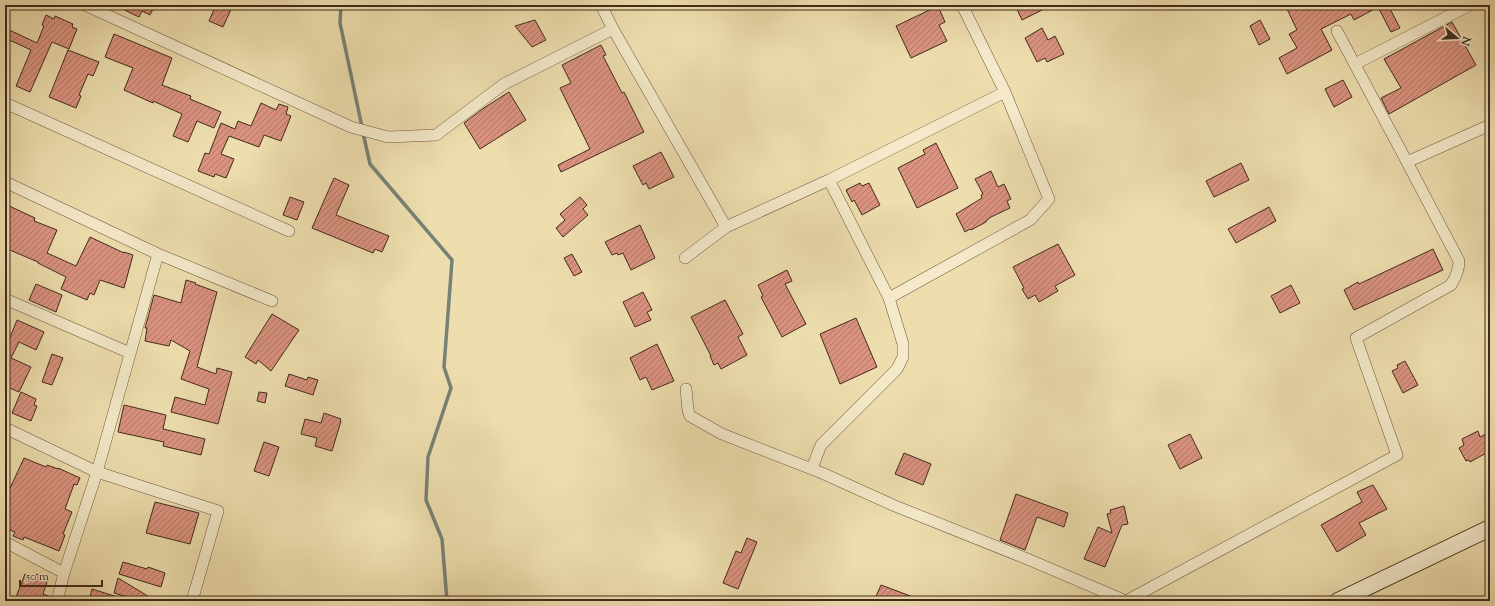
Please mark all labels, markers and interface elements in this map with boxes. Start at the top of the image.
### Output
north arrow [1437,18,1477,58]
text: N [1456,33,1475,48]
scale bar [20,562,102,588]
text: 50 m [25,568,49,586]

